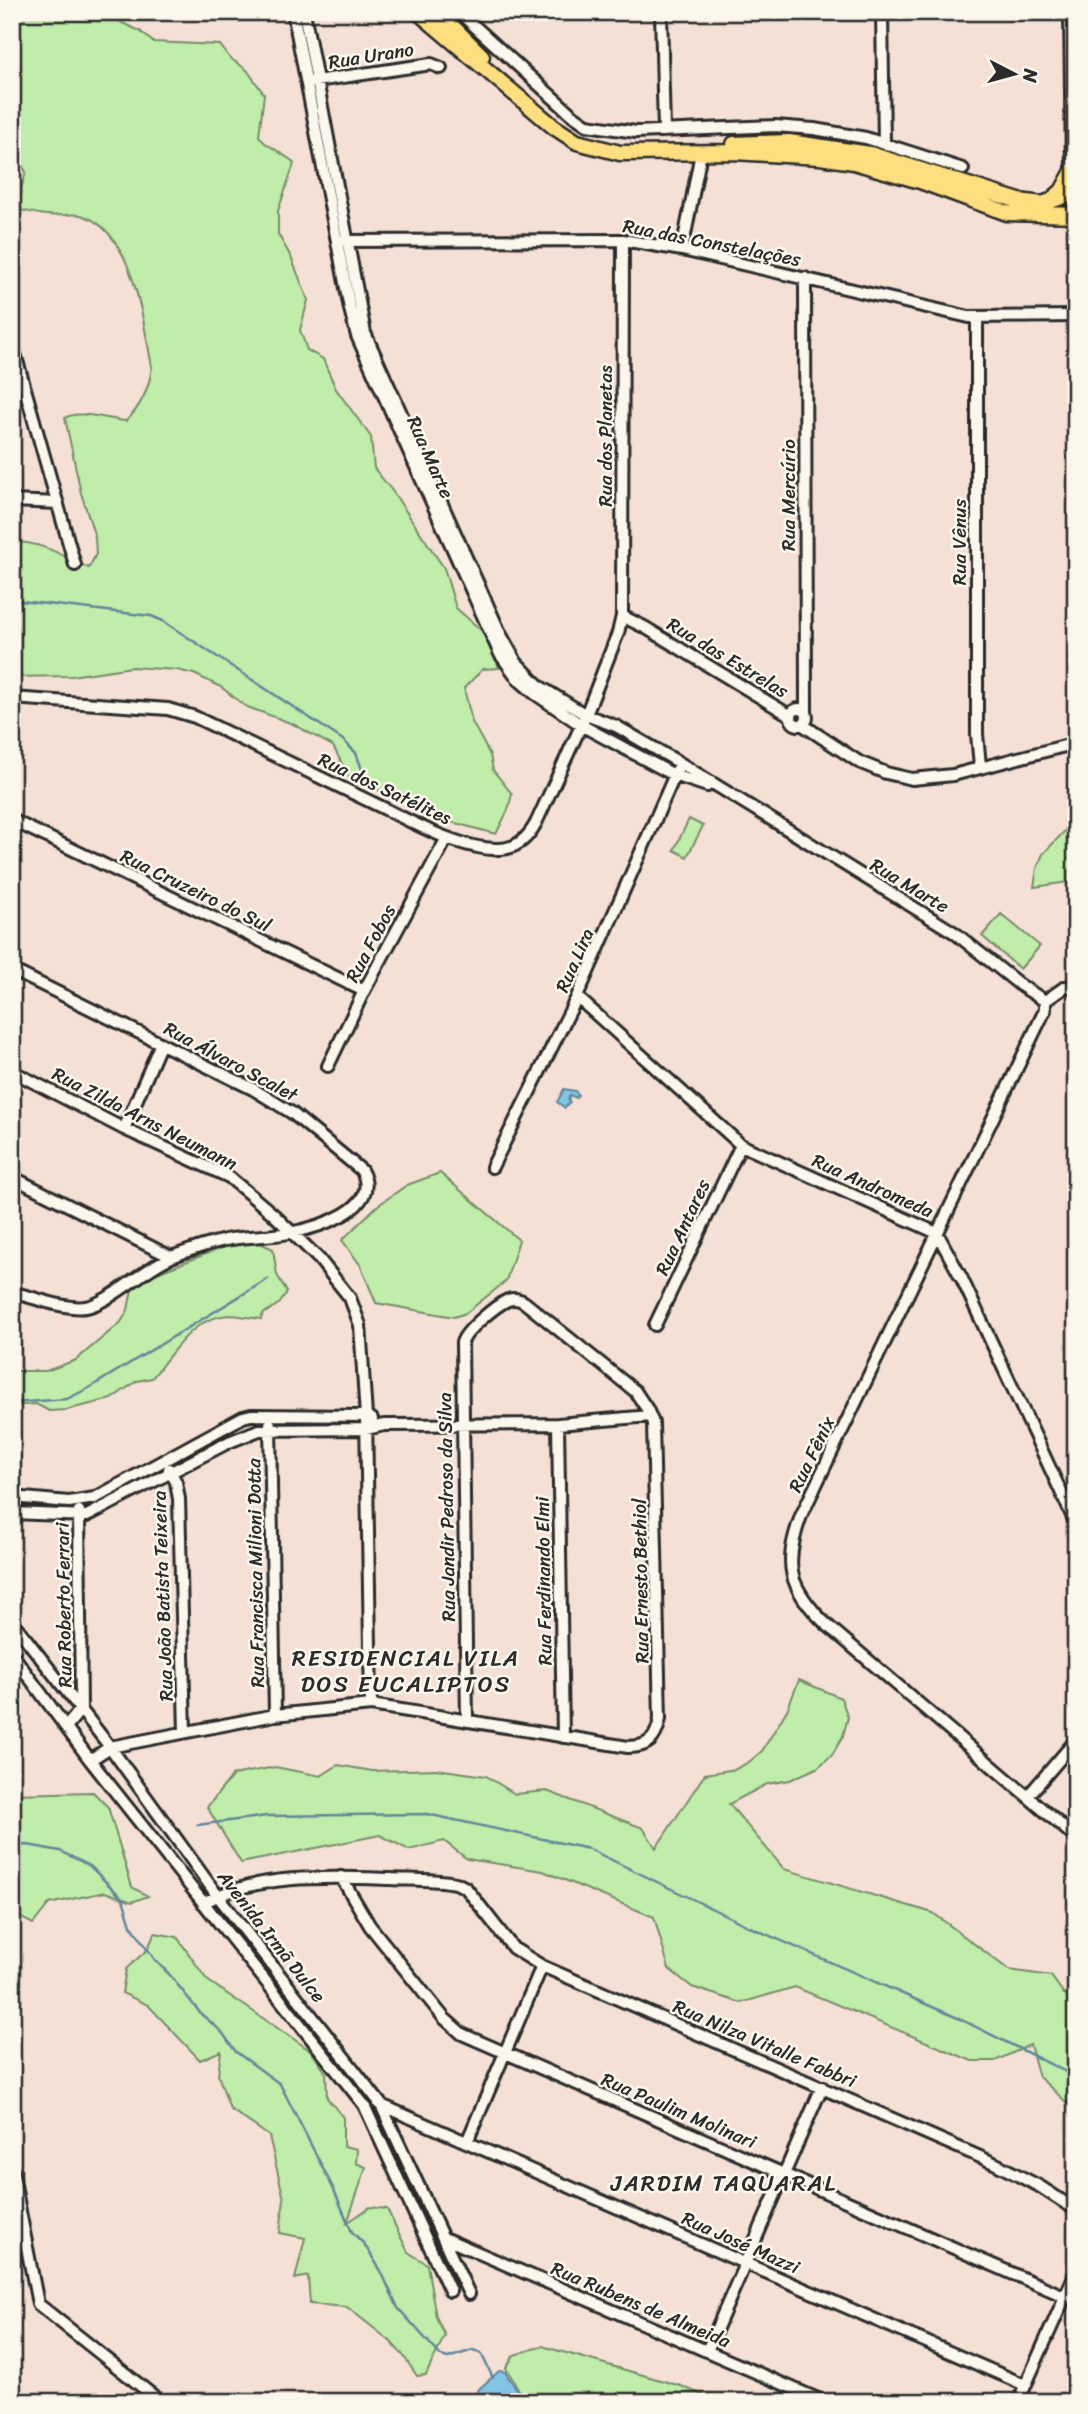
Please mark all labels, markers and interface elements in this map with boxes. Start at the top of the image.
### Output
street label: Rua Urano [326,32,416,79]
north arrow [979,38,1050,108]
text: N [1013,66,1048,85]
street label: Rua das Constelações [620,209,804,276]
street label: Rua dos Planetas [589,365,622,507]
street label: Rua Marte [398,410,464,504]
street label: Rua Mercúrio [772,439,805,551]
street label: Rua Vênus [943,499,976,585]
street label: Rua das Estrelas [660,608,795,707]
street label: Rua dos Satélites [313,743,457,834]
street label: Rua Cruzeiro do Sul [115,840,277,942]
street label: Rua Marte [864,849,956,922]
street label: Rua Fobos [336,898,405,988]
street label: Rua Lira [546,922,603,998]
street label: Rua Álvaro Scalet [158,1012,305,1111]
street label: Rua Zilda Arns Neumann [46,1057,243,1180]
street label: Rua Andromeda [807,1144,939,1227]
street label: Rua Antares [646,1173,719,1281]
street label: Rua Jandir Pedroso da Silva [428,1392,465,1622]
street label: Rua Fênix [779,1410,844,1498]
street label: Rua Francisca Milioni Dotta [237,1458,274,1688]
street label: Rua João Batista Teixeira [142,1490,183,1702]
street label: Rua Ferdinando Elmi [526,1495,561,1666]
street label: Rua Ernesto Bethiol [623,1498,658,1664]
street label: Rua Roberto Ferrari [46,1521,81,1688]
district label: RESIDENCIAL VILA DOS EUCALIPTOS [292,1638,520,1705]
street label: Avenida Irmã Dulce [208,1862,335,2010]
street label: Rua Nilza Vitalle Fabbri [668,1990,862,2097]
street label: Rua Paulim Molinari [596,2063,762,2158]
district label: JARDIM TAQUARAL [610,2163,837,2204]
street label: Rua José Mazzi [676,2202,806,2283]
street label: Rua Rubens de Almeida [546,2252,736,2357]

